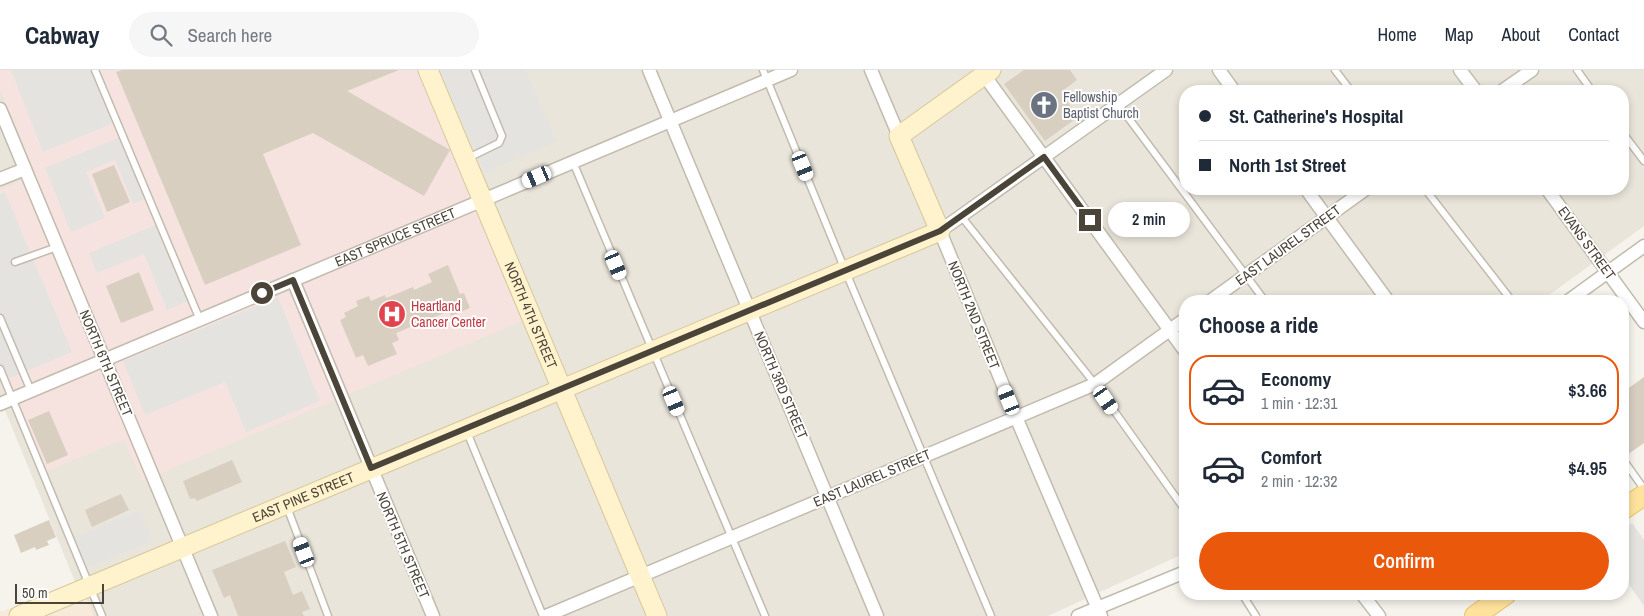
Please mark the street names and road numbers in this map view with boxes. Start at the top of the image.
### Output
street label: EAST LAUREL STREET [1232,201,1344,289]
street label: EVANS STREET [1554,203,1620,283]
street label: EAST SPRUCE STREET [332,204,458,271]
street label: NORTH 2ND STREET [944,258,1004,372]
street label: NORTH 4TH STREET [501,259,561,371]
street label: NORTH 6TH STREET [75,307,137,419]
street label: NORTH 3RD STREET [750,328,812,442]
street label: EAST LAUREL STREET [811,445,933,511]
street label: EAST PINE STREET [250,468,357,526]
street label: NORTH 5TH STREET [372,489,434,601]

